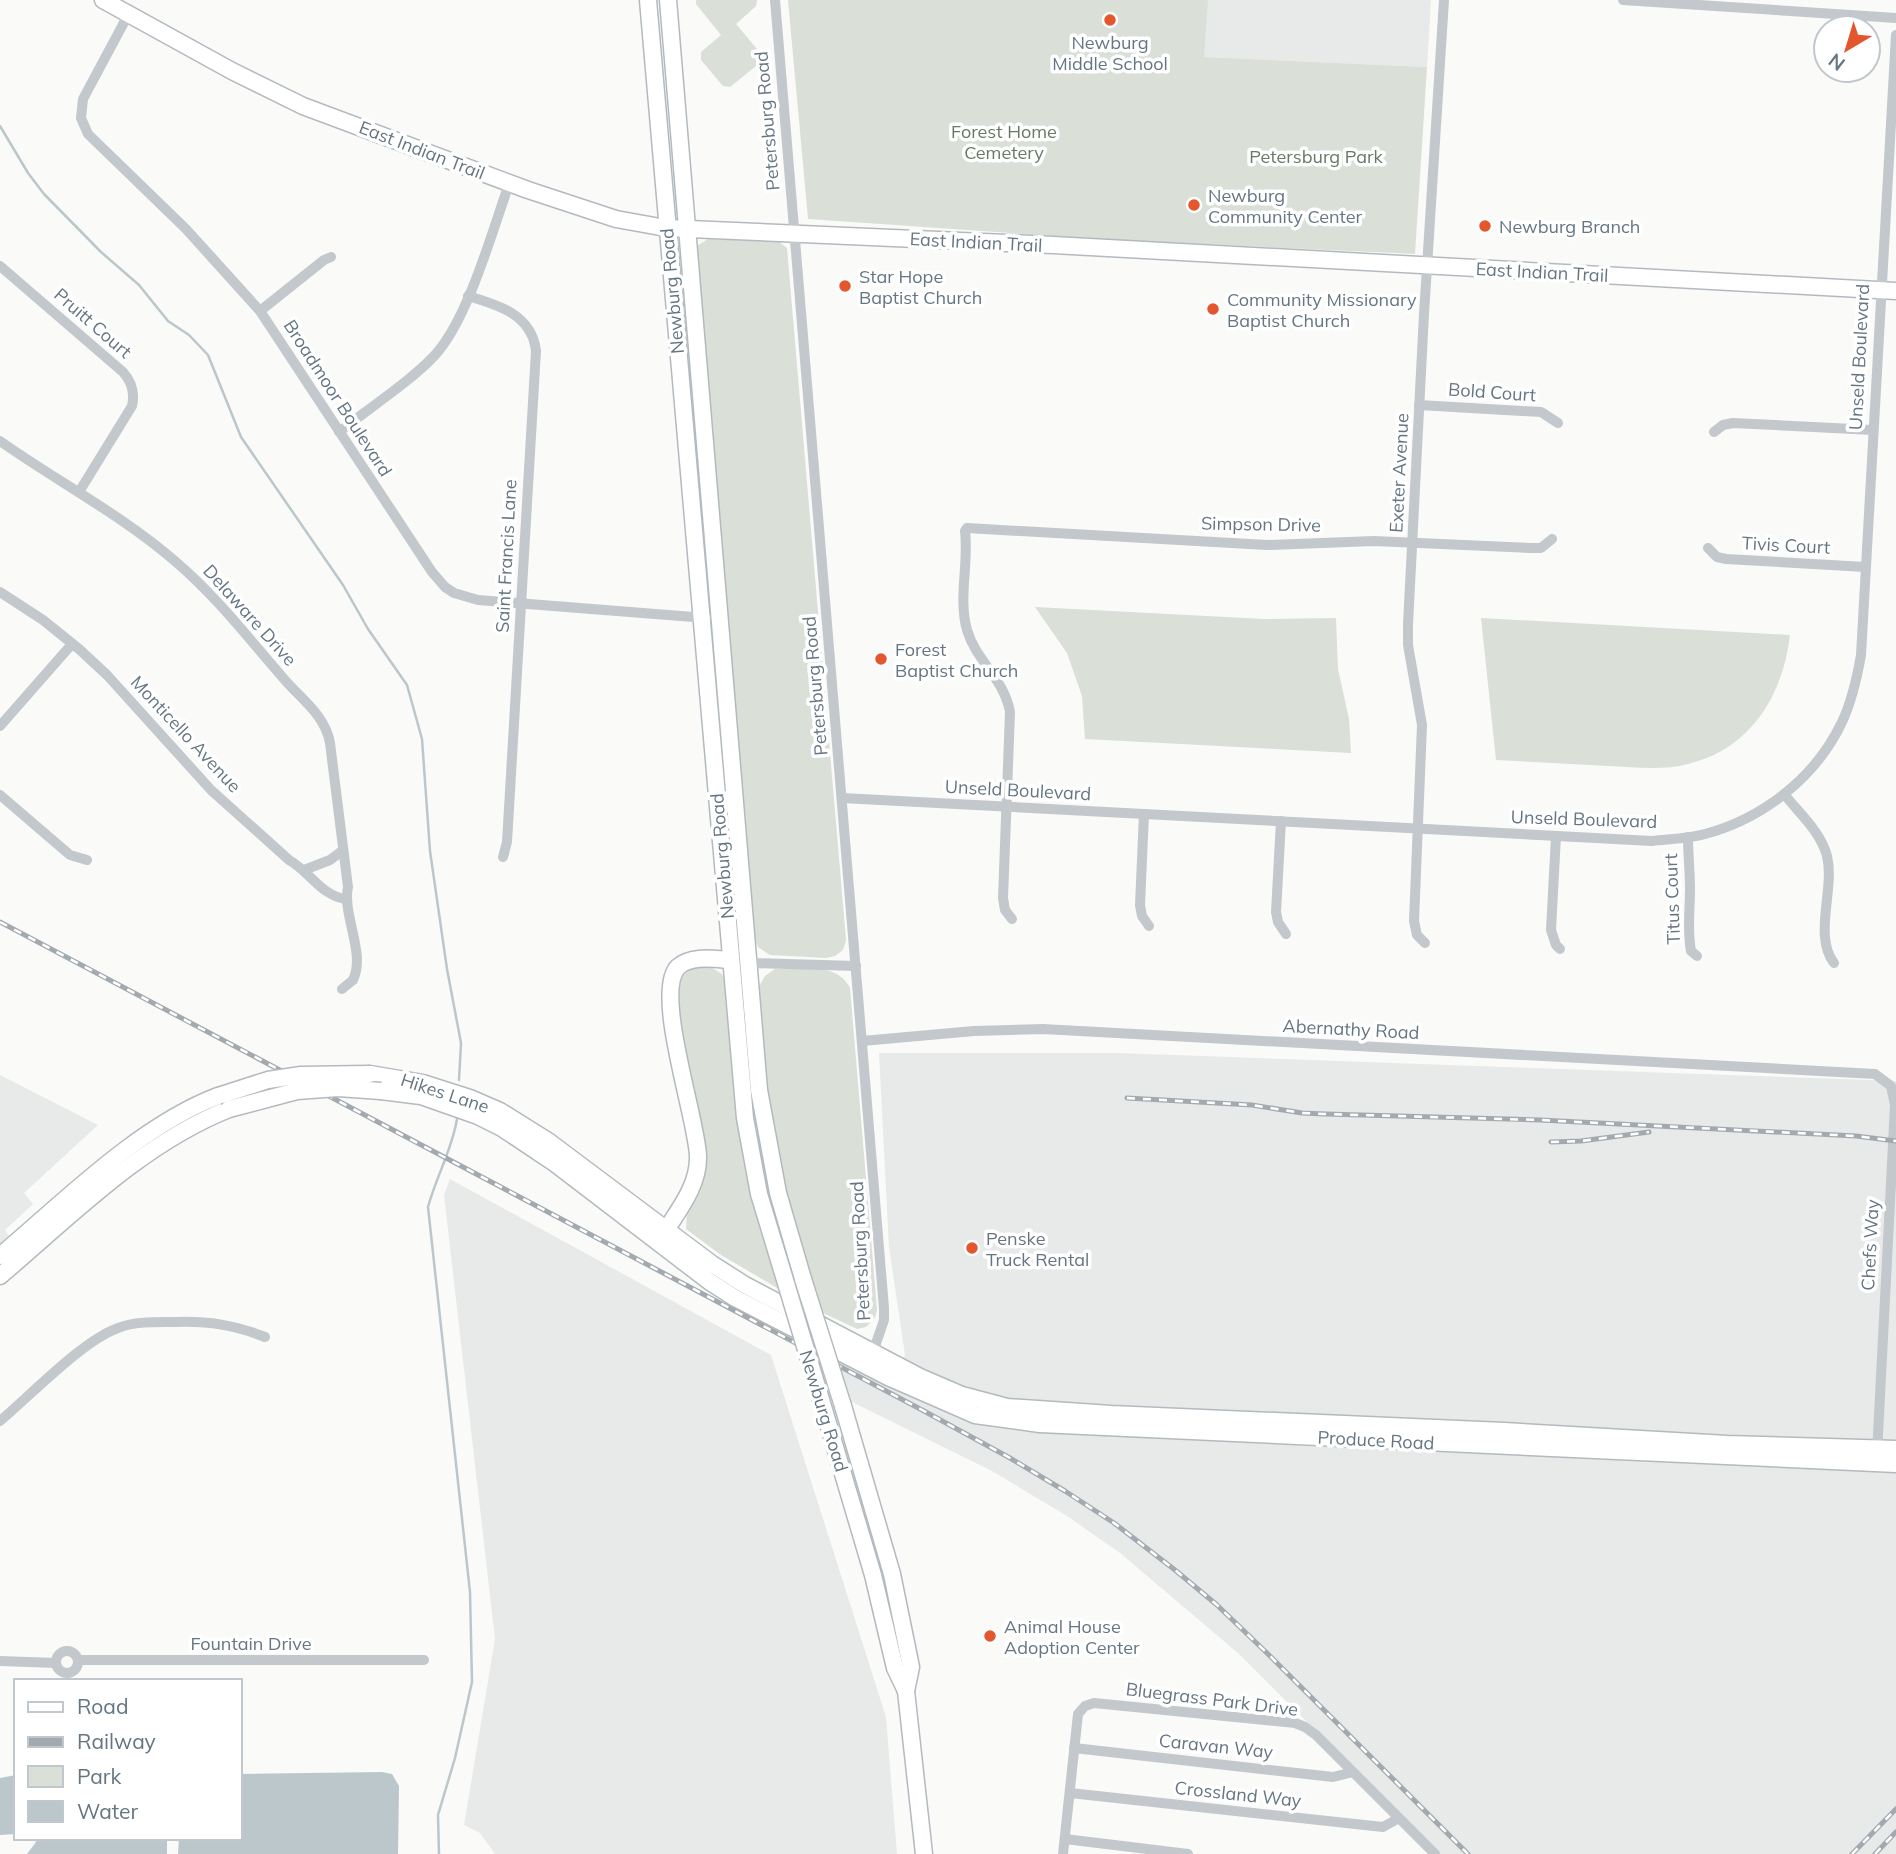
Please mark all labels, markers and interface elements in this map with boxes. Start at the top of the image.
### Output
marker: Newburg Middle School [1102,12,1118,28]
north arrow [1812,14,1882,84]
place label: Newburg Middle School [1052,31,1168,75]
text: N [1823,49,1850,76]
street label: Petersburg Road [749,50,785,192]
street label: East Indian Trail [356,115,488,185]
park label: Forest Home Cemetery [951,120,1057,164]
park label: Petersburg Park [1249,145,1383,168]
place label: Newburg Community Center [1208,184,1362,228]
marker: Newburg Community Center [1186,197,1202,213]
place label: Newburg Branch [1499,215,1640,238]
marker: Newburg Branch [1477,218,1493,234]
street label: Newburg Road [655,227,689,355]
street label: East Indian Trail [909,227,1043,257]
street label: East Indian Trail [1475,257,1609,287]
place label: Star Hope Baptist Church [859,265,982,309]
marker: Star Hope Baptist Church [837,278,853,294]
street label: Pruitt Court [49,283,137,363]
street label: Unseld Boulevard [1844,283,1874,431]
place label: Community Missionary Baptist Church [1227,288,1417,332]
marker: Community Missionary Baptist Church [1205,301,1221,317]
street label: Broadmoor Boulevard [279,315,397,481]
street label: Bold Court [1447,377,1537,407]
street label: Exeter Avenue [1384,413,1414,533]
street label: Saint Francis Lane [491,479,521,633]
street label: Simpson Drive [1201,511,1321,537]
street label: Tivis Court [1741,531,1831,559]
street label: Delaware Drive [198,559,302,671]
street label: Petersburg Road [797,615,833,757]
place label: Forest Baptist Church [895,638,1018,682]
marker: Forest Baptist Church [873,651,889,667]
street label: Monticello Avenue [126,671,246,797]
street label: Unseld Boulevard [944,775,1092,805]
street label: Newburg Road [705,792,739,920]
street label: Unseld Boulevard [1510,805,1658,833]
street label: Titus Court [1659,853,1685,945]
street label: Abernathy Road [1282,1014,1420,1044]
street label: Hikes Lane [398,1068,492,1118]
street label: Petersburg Road [845,1181,875,1321]
street label: Chefs Way [1856,1198,1884,1291]
place label: Penske Truck Rental [986,1227,1089,1271]
marker: Penske Truck Rental [964,1240,980,1256]
street label: Newburg Road [795,1347,853,1475]
street label: Produce Road [1317,1425,1435,1455]
place label: Animal House Adoption Center [1004,1615,1140,1659]
marker: Animal House Adoption Center [982,1628,998,1644]
street label: Fountain Drive [190,1632,312,1655]
street label: Bluegrass Park Drive [1125,1677,1299,1721]
legend [14,1679,242,1840]
text: Road [77,1693,128,1719]
text: Railway [77,1728,156,1754]
street label: Caravan Way [1158,1729,1275,1763]
text: Park [77,1763,121,1789]
street label: Crossland Way [1174,1776,1303,1812]
text: Water [77,1798,138,1824]

